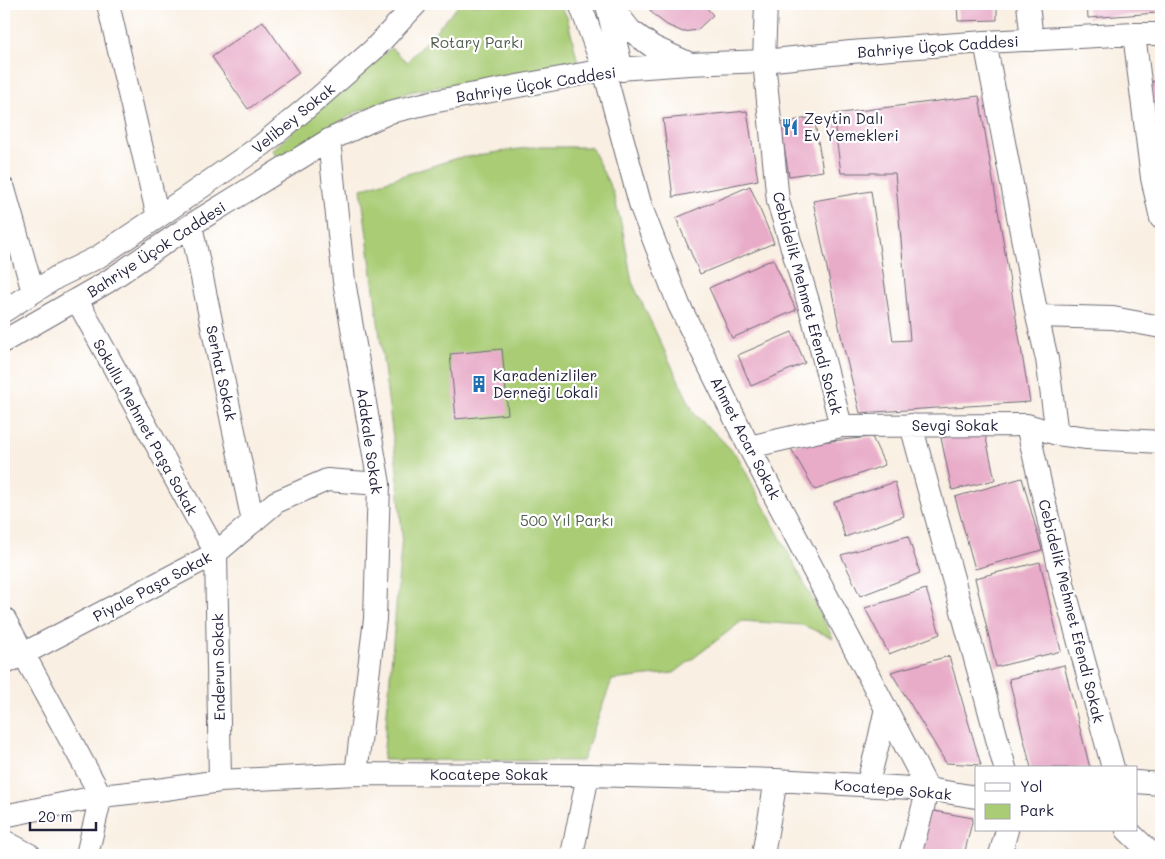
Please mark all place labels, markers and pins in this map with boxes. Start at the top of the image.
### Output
place label: Zeytin Dalı Ev Yemekleri [804,108,899,145]
restaurant icon: Zeytin Dalı Ev Yemekleri [780,117,800,137]
place label: Karadenizliler Derneği Lokali [493,365,598,402]
building icon: Karadenizliler Derneği Lokali [469,374,489,394]

